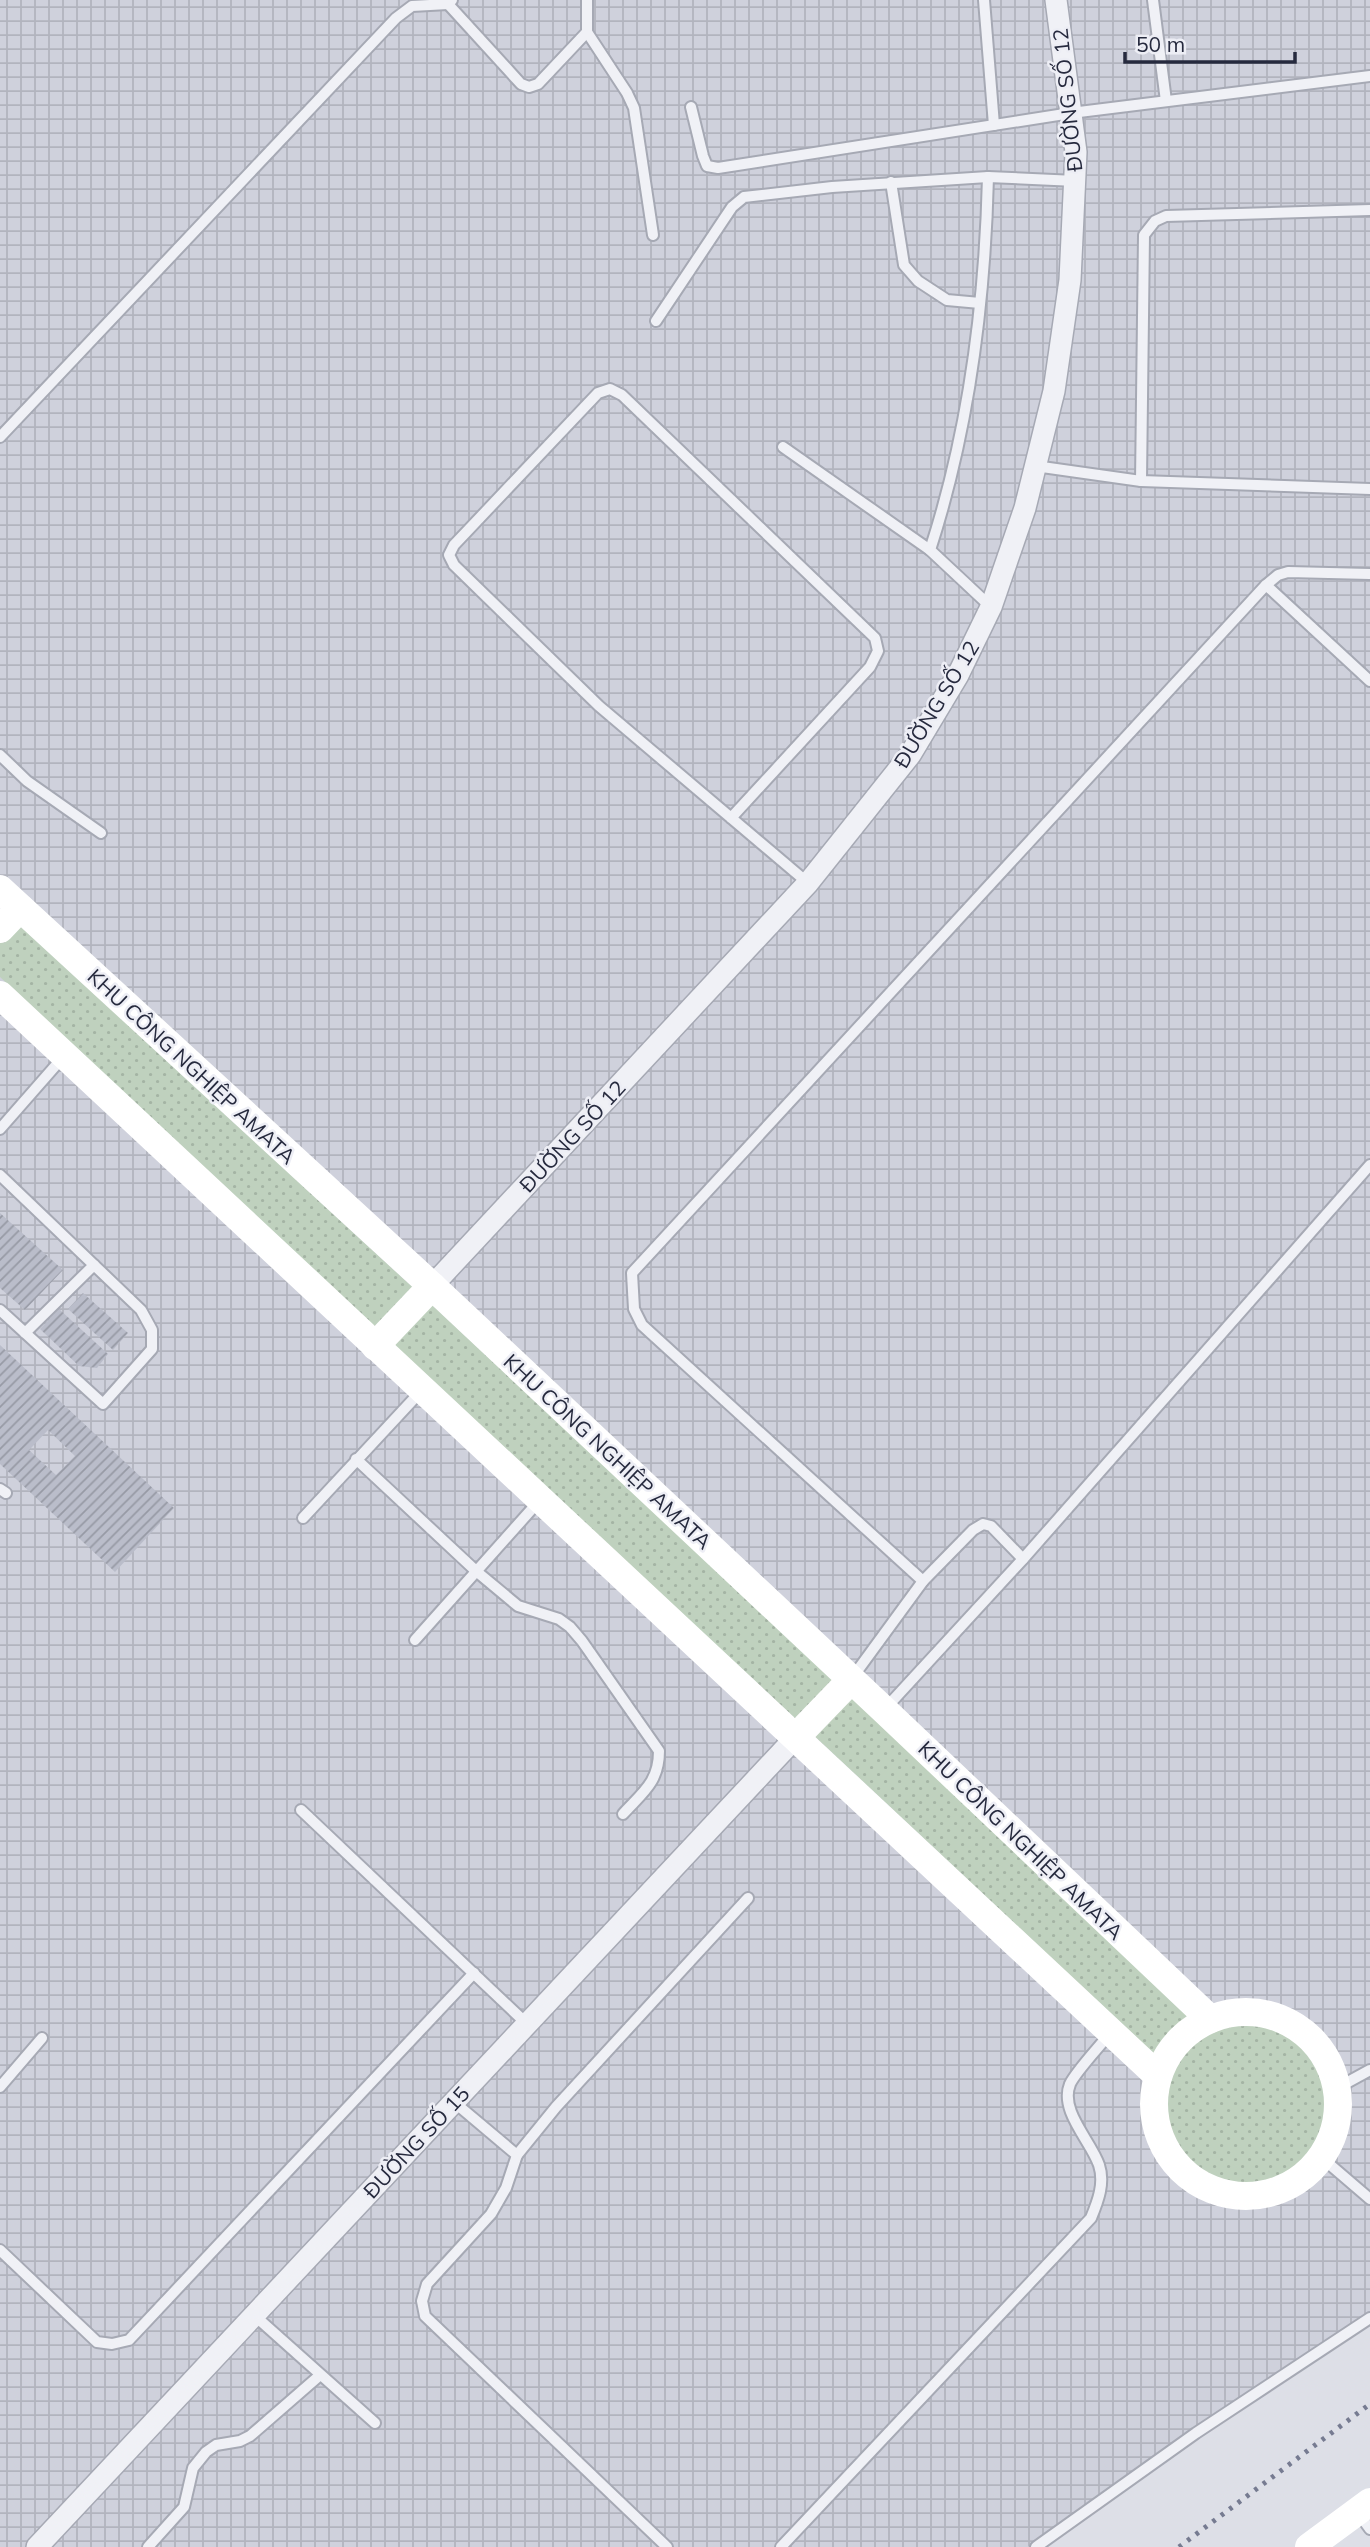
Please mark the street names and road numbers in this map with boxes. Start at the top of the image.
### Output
street label: ĐƯỜNG SỐ 12 [1046,27,1087,173]
street label: ĐƯỜNG SỐ 12 [887,635,984,772]
street label: KHU CÔNG NGHIỆP AMATA [83,963,302,1170]
street label: ĐƯỜNG SỐ 12 [513,1074,631,1197]
street label: KHU CÔNG NGHIỆP AMATA [499,1348,718,1555]
street label: KHU CÔNG NGHIỆP AMATA [913,1735,1129,1945]
street label: ĐƯỜNG SỐ 15 [357,2080,475,2203]

